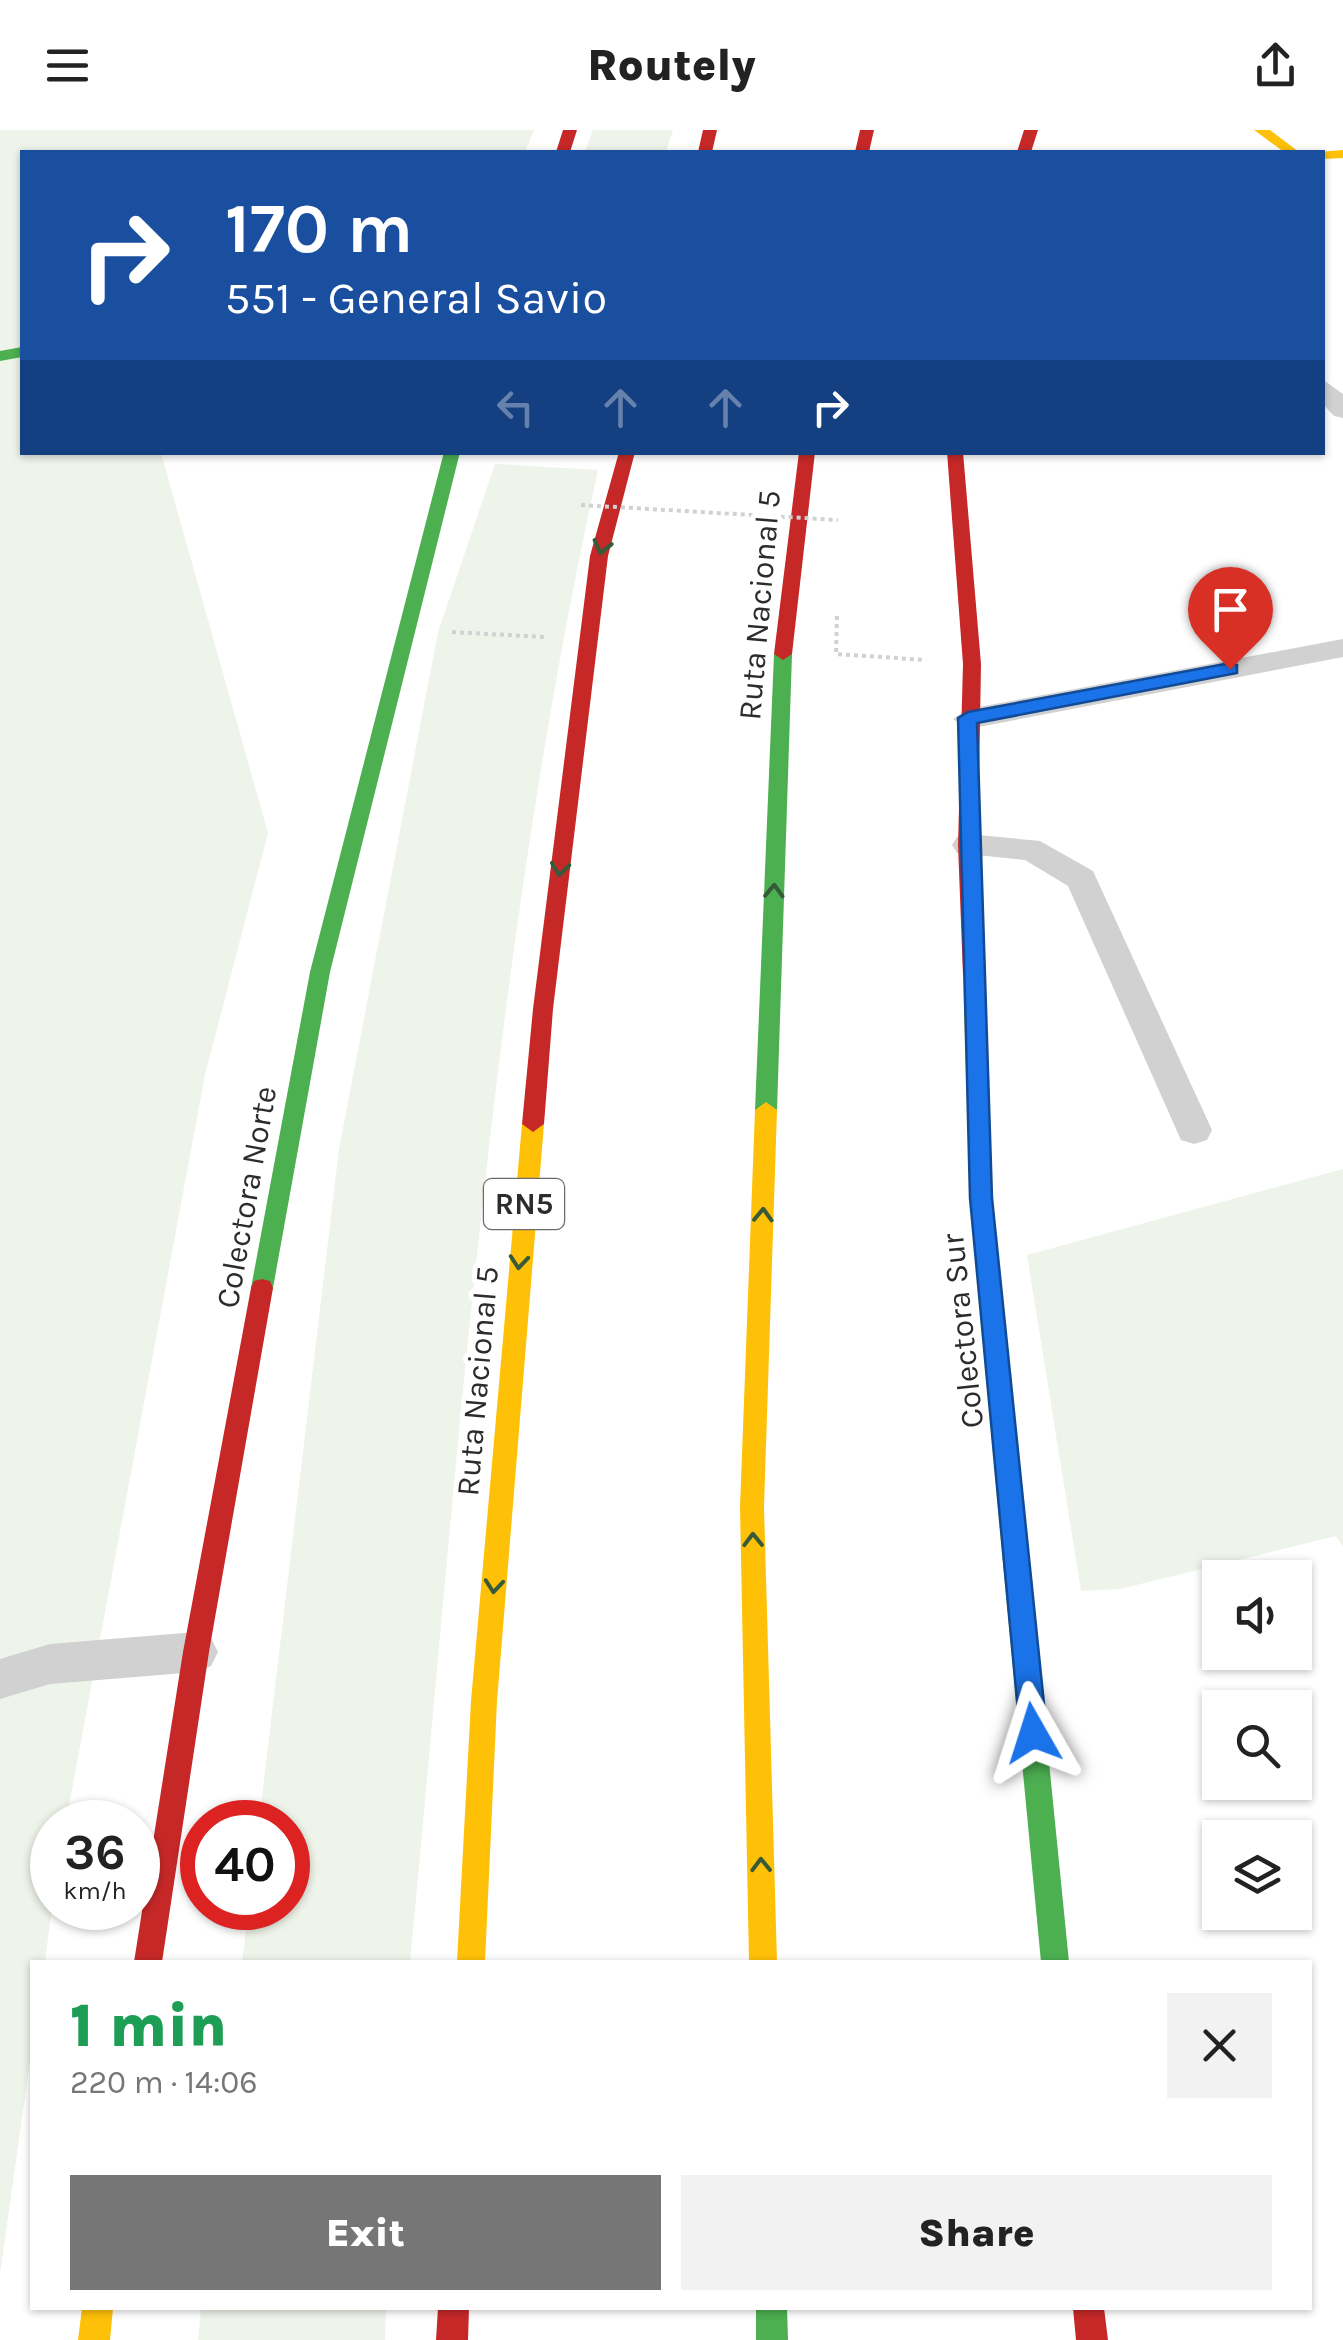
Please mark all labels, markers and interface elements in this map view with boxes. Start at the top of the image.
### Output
icon: menu [40,38,95,93]
icon: share [1248,38,1303,93]
text: Routely [587,39,756,91]
text: 170 m [225,188,413,270]
icon: right [60,190,190,320]
text: 551 - General Savio [225,272,607,324]
icon: left [488,380,543,435]
icon: ahead [593,380,648,435]
icon: ahead [698,380,753,435]
icon: right [803,380,858,435]
street label: Ruta Nacional 5 [731,488,788,722]
one-way arrow [593,538,614,555]
pin [1188,567,1273,670]
icon: arrive [1203,582,1258,637]
one-way arrow [550,861,571,877]
one-way arrow [763,882,784,898]
street label: Colectora Norte [209,1083,284,1311]
road number: RN5 [484,1179,564,1229]
one-way arrow [752,1207,773,1223]
street label: Colectora Sur [934,1231,991,1430]
one-way arrow [509,1254,530,1270]
street label: Ruta Nacional 5 [449,1264,506,1498]
one-way arrow [742,1532,763,1548]
map controls [1202,1560,1312,1930]
button: sound [1202,1560,1312,1670]
one-way arrow [483,1578,505,1594]
position arrow [981,1681,1085,1785]
button: search [1202,1690,1312,1800]
speed limit sign: 40 [180,1800,310,1930]
button: layers [1202,1820,1312,1930]
text: 36 [64,1823,126,1882]
one-way arrow [750,1857,771,1873]
text: km/h [63,1876,127,1905]
text: 1 min [70,1991,227,2061]
button: close [1167,1993,1272,2098]
text: 220 m · 14:06 [70,2064,258,2101]
button: Exit [70,2175,661,2290]
button: Share [681,2175,1272,2290]

